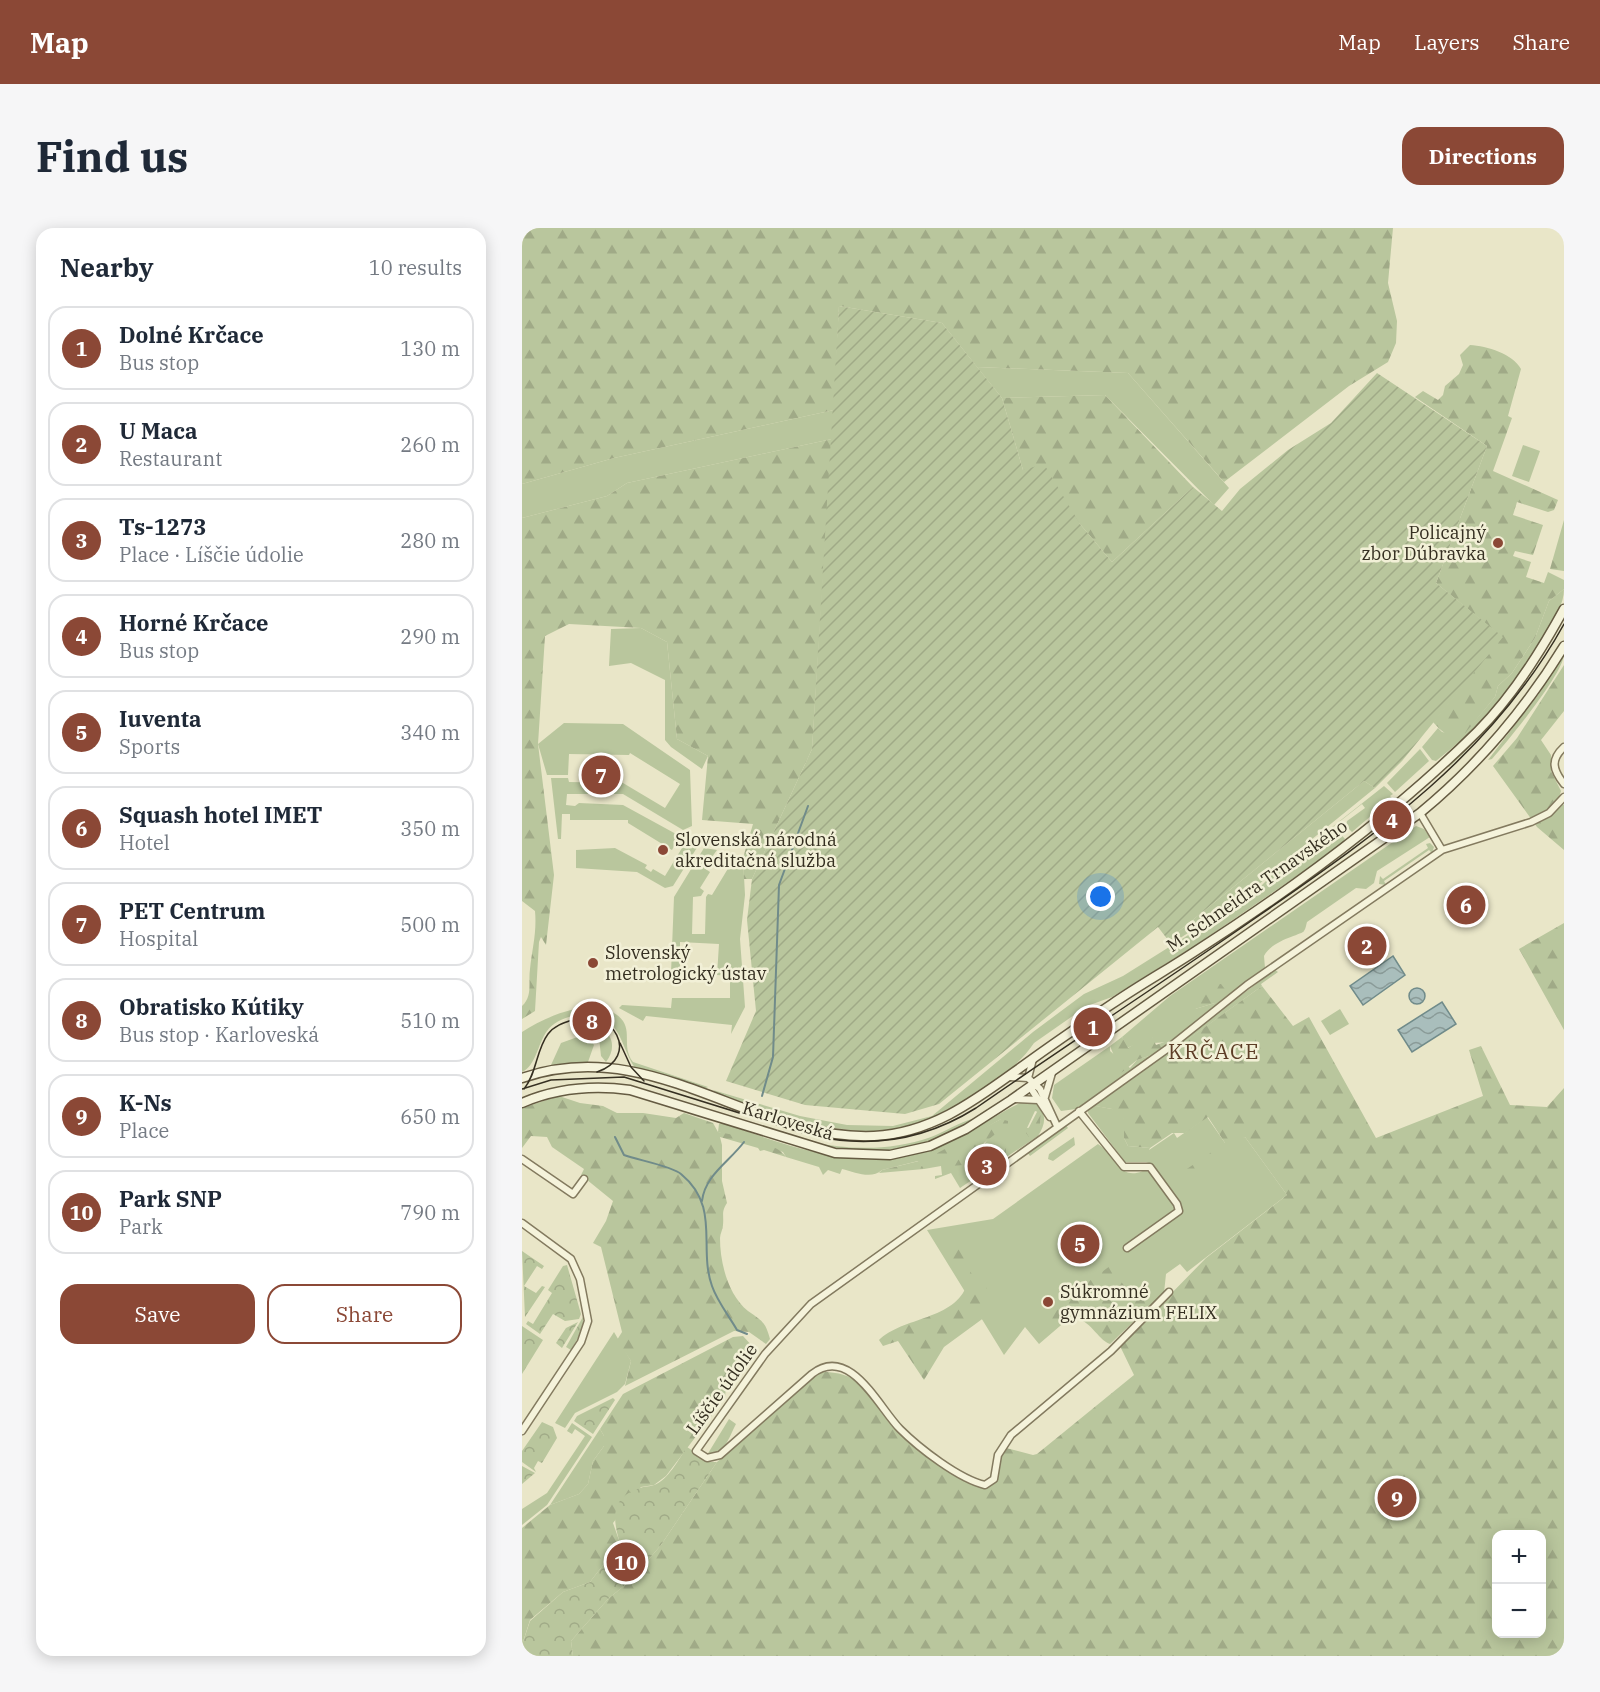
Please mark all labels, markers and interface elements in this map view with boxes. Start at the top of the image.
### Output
text: Map [30,24,89,61]
text: Map [1338,28,1381,56]
text: Layers [1414,28,1480,56]
text: Share [1513,28,1570,56]
button: Directions [1402,127,1564,185]
text: Find us [36,129,188,184]
text: Nearby [60,250,154,284]
text: 10 results [369,254,462,281]
text: Dolné Krčace [119,320,264,349]
text: 1 [76,335,88,362]
text: 130 m [400,335,460,362]
text: Bus stop [119,349,199,376]
text: U Maca [119,416,198,445]
text: 2 [76,431,88,458]
text: 260 m [400,431,460,458]
text: Restaurant [119,445,222,472]
text: Ts-1273 [119,512,206,541]
place label: Policajný zbor Dúbravka [1361,521,1486,565]
text: 3 [76,527,88,554]
text: 280 m [400,527,460,554]
marker: Policajný zbor Dúbravka [1491,536,1505,550]
text: Place · Líščie údolie [119,541,304,568]
text: Horné Krčace [119,608,269,637]
text: 4 [76,623,88,650]
text: 290 m [400,623,460,650]
text: Bus stop [119,637,199,664]
text: Iuventa [119,704,202,733]
text: 5 [76,719,88,746]
text: 340 m [400,719,460,746]
text: Sports [119,733,180,760]
pin: 7 [582,752,620,798]
pin: 4 [1372,798,1412,842]
text: Squash hotel IMET [119,800,322,829]
street label: M. Schneidra Trnavského [1162,814,1352,957]
text: 6 [76,815,88,842]
text: 350 m [400,815,460,842]
place label: Slovenská národná akreditačná služba [675,828,837,872]
text: Hotel [119,829,170,856]
marker: Slovenská národná akreditačná služba [656,843,670,857]
your location [1086,882,1115,911]
pin: 6 [1446,882,1486,928]
text: PET Centrum [119,896,265,925]
text: 7 [76,911,88,938]
text: 500 m [400,911,460,938]
pin: 2 [1348,924,1386,968]
text: Hospital [119,925,198,952]
place label: Slovenský metrologický ústav [605,941,767,985]
marker: Slovenský metrologický ústav [586,956,600,970]
text: Obratisko Kútiky [119,992,304,1021]
pin: 8 [572,998,612,1044]
pin: 1 [1074,1004,1112,1050]
text: 8 [76,1007,88,1034]
text: 510 m [400,1007,460,1034]
text: Bus stop · Karloveská [119,1021,319,1048]
district label: KRČACE [1168,1037,1260,1065]
text: K-Ns [119,1088,172,1117]
street label: Karloveská [740,1096,837,1145]
text: 9 [76,1103,88,1130]
text: 650 m [400,1103,460,1130]
text: Place [119,1117,169,1144]
pin: 3 [968,1144,1006,1188]
text: Park SNP [119,1184,222,1213]
text: 10 [70,1199,94,1226]
text: 790 m [400,1199,460,1226]
text: Park [119,1213,163,1240]
pin: 5 [1060,1222,1100,1266]
place label: Súkromné gymnázium FELIX [1060,1280,1217,1324]
button: Save [60,1284,255,1344]
button: Share [267,1284,462,1344]
marker: Súkromné gymnázium FELIX [1041,1295,1055,1309]
street label: Líščie údolie [681,1339,762,1439]
pin: 9 [1378,1476,1416,1520]
map controls [1492,1530,1546,1638]
button: + [1492,1530,1546,1584]
pin: 10 [606,1540,646,1584]
button: − [1492,1584,1546,1638]

